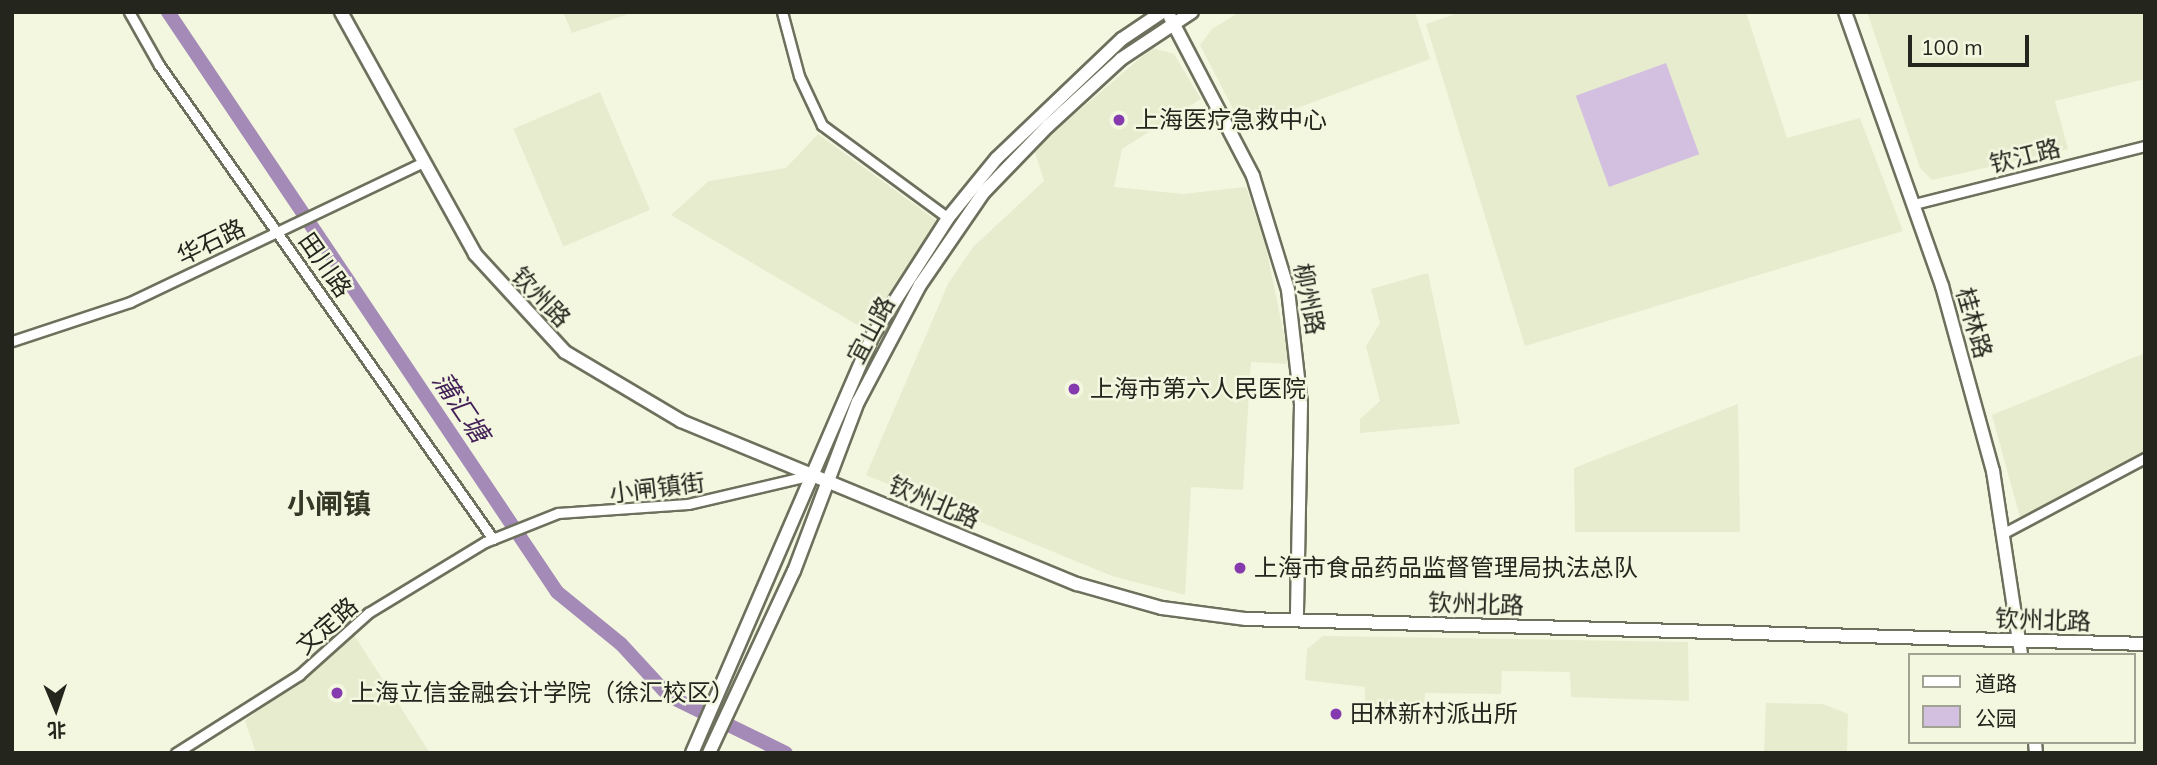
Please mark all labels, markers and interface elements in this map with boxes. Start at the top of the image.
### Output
scale bar [1912,21,2033,65]
text: 100 m [1921,34,1983,60]
place label: 上海医疗急救中心 [1135,106,1327,134]
marker: 上海医疗急救中心 [1109,110,1129,130]
street label: 钦江路 [1987,133,2063,179]
street label: 华石路 [172,213,250,271]
street label: 田川路 [293,227,357,303]
street label: 钦州路 [506,261,576,333]
street label: 柳州路 [1288,261,1330,337]
street label: 桂林路 [1950,284,1998,362]
street label: 宜山路 [841,291,901,369]
water label: 蒲汇塘 [426,366,496,448]
place label: 上海市第六人民医院 [1090,375,1306,403]
marker: 上海市第六人民医院 [1064,379,1084,399]
street label: 小闸镇街 [608,468,706,508]
street label: 钦州北路 [884,470,984,534]
district label: 小闸镇 [287,487,371,521]
place label: 上海市食品药品监督管理局执法总队 [1254,554,1638,582]
marker: 上海市食品药品监督管理局执法总队 [1232,560,1248,576]
street label: 钦州北路 [1428,588,1524,620]
street label: 文定路 [290,592,364,660]
street label: 钦州北路 [1995,604,2091,636]
legend [1909,653,2136,744]
text: 道路 [1975,670,2017,696]
north arrow [21,674,91,744]
place label: 上海立信金融会计学院（徐汇校区） [351,679,735,707]
marker: 上海立信金融会计学院（徐汇校区） [329,685,345,701]
place label: 田林新村派出所 [1350,700,1518,728]
text: 公园 [1975,705,2017,731]
marker: 田林新村派出所 [1328,706,1344,722]
text: 北 [47,718,67,742]

